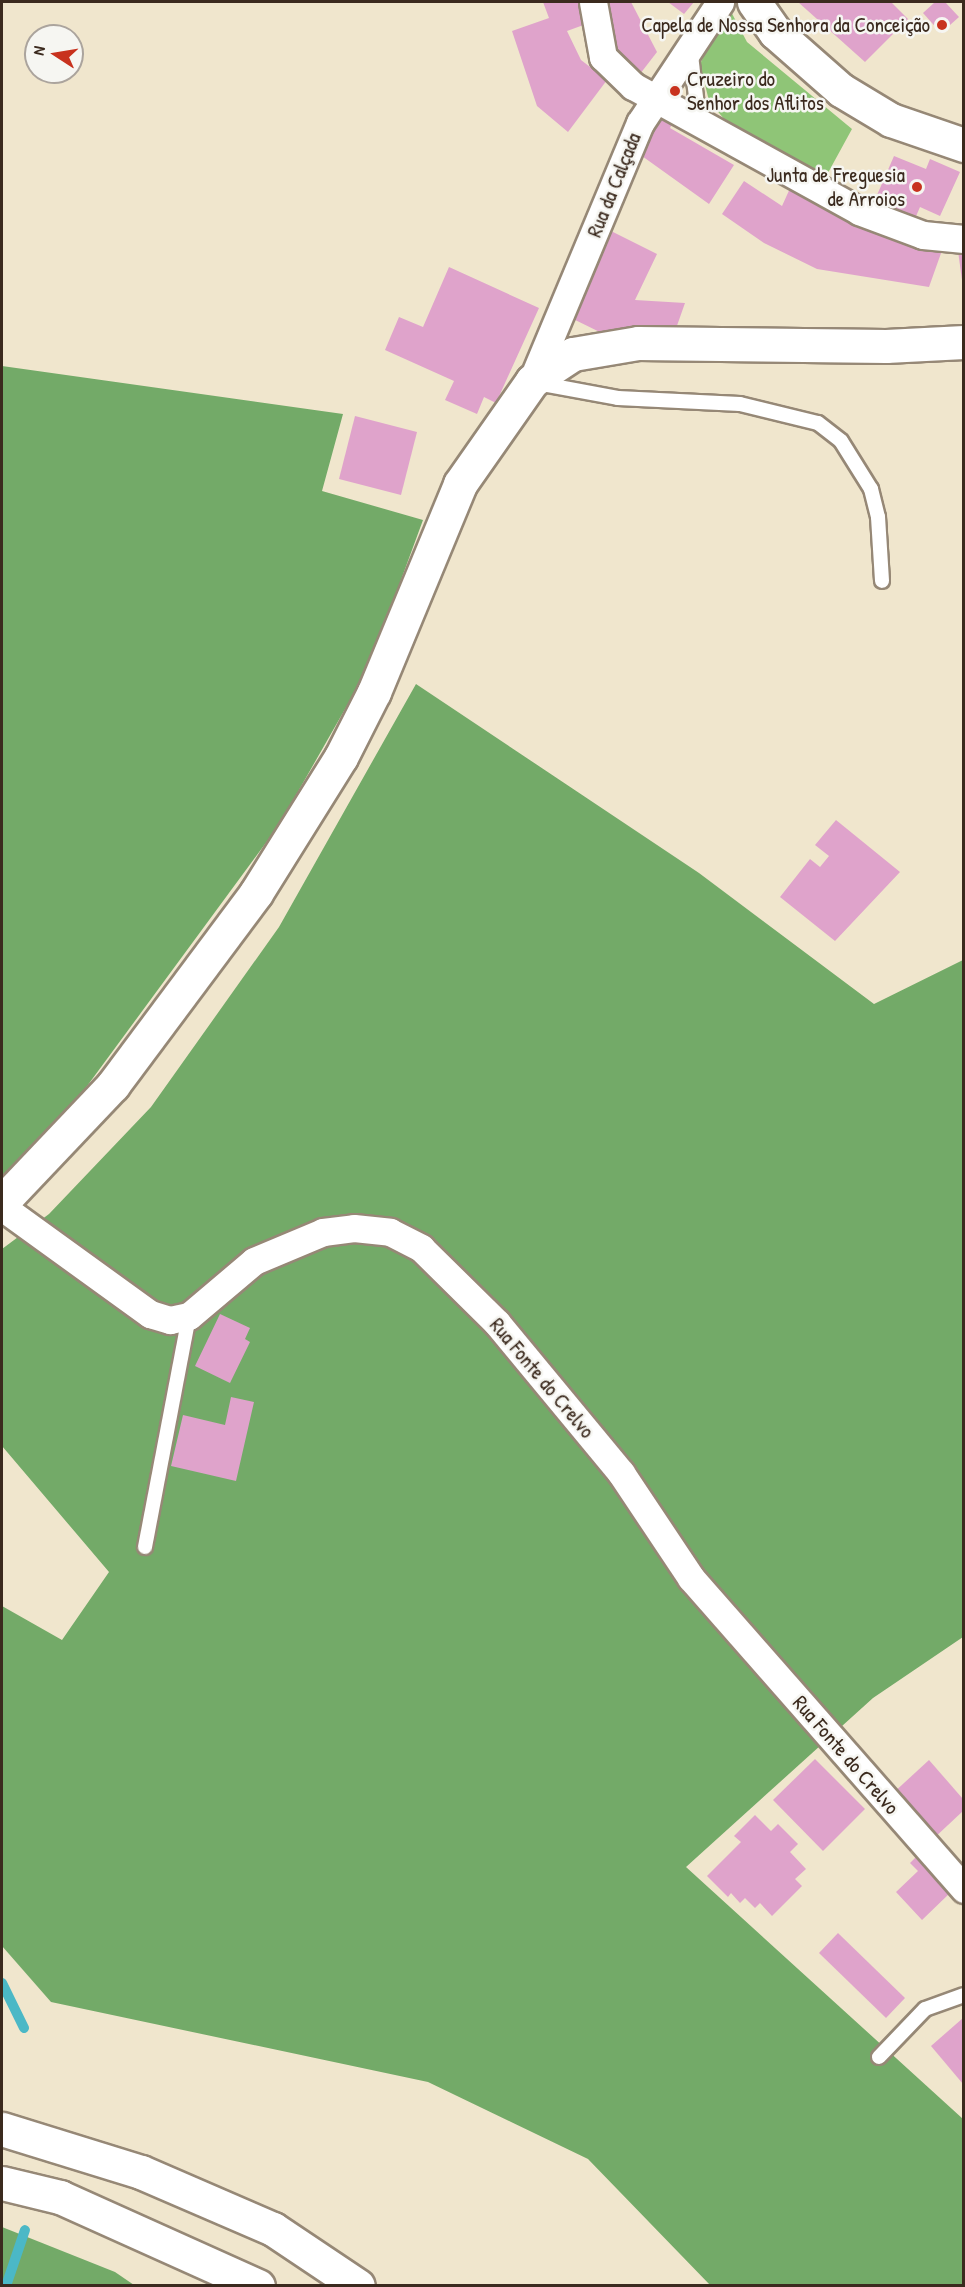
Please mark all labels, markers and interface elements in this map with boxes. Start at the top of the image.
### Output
place label: Capela de Nossa Senhora da Conceição [641,12,930,38]
marker: Capela de Nossa Senhora da Conceição [935,18,949,32]
north arrow [24,24,84,84]
text: N [27,44,50,57]
place label: Cruzeiro do Senhor dos Aflitos [687,66,824,116]
marker: Cruzeiro do Senhor dos Aflitos [668,84,682,98]
street label: Rua da Calçada [582,129,646,241]
place label: Junta de Freguesia de Arroios [766,162,905,212]
marker: Junta de Freguesia de Arroios [910,180,924,194]
street label: Rua Fonte do Crelvo [484,1313,600,1443]
street label: Rua Fonte do Crelvo [788,1690,904,1820]

